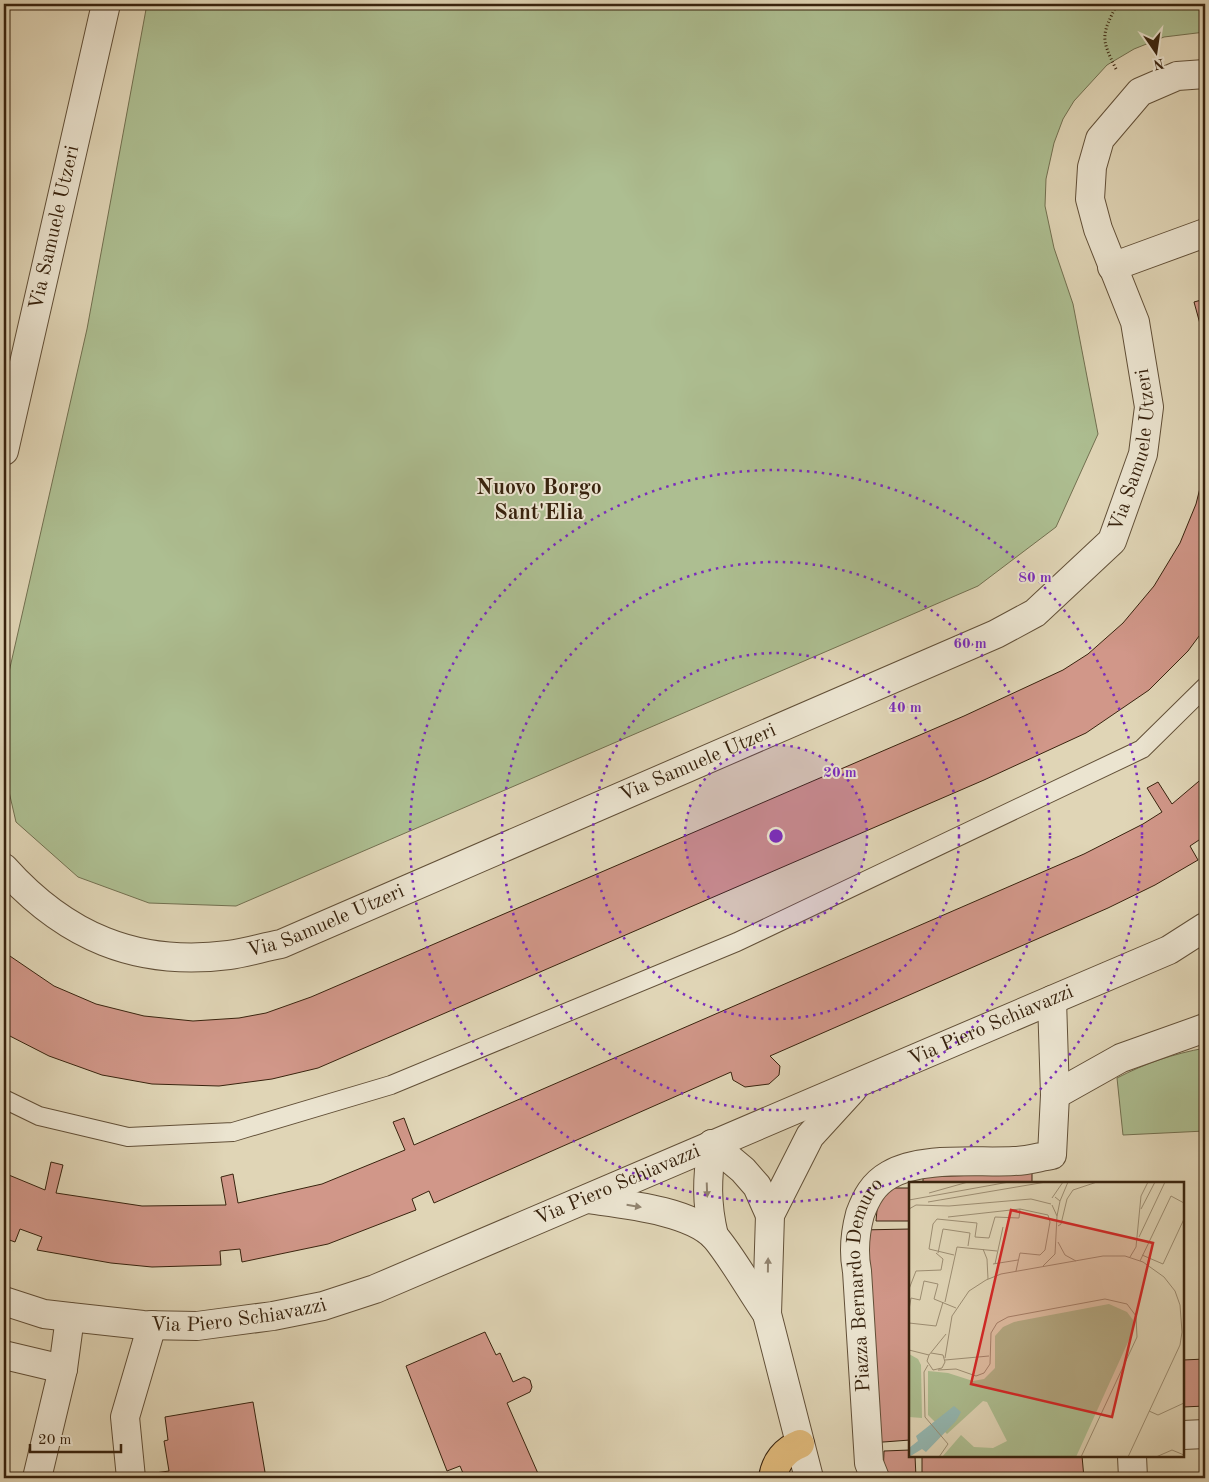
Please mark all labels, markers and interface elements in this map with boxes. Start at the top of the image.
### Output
north arrow [1132,28,1182,78]
text: N [1152,56,1165,72]
street label: Via Samuele Utzeri [27,144,83,312]
street label: Via Samuele Utzeri [1106,367,1159,534]
district label: Nuovo Borgo Sant'Elia [476,477,602,524]
text: 80 m [1018,571,1052,586]
text: 60 m [953,637,987,652]
text: 40 m [888,701,922,716]
street label: Via Samuele Utzeri [617,721,779,806]
text: 20 m [823,766,857,781]
centre of rings [767,827,785,845]
street label: Via Samuele Utzeri [245,882,408,961]
street label: Via Piero Schiavazzi [906,982,1076,1070]
street label: Via Piero Schiavazzi [532,1141,703,1229]
street label: Piazza Bernardo Demuro [845,1174,887,1393]
inset map [909,1182,1184,1457]
one-way arrow [703,1183,711,1199]
one-way arrow [626,1202,642,1210]
one-way arrow [764,1257,772,1273]
street label: Via Piero Schiavazzi [151,1296,329,1336]
scale bar [30,1422,121,1454]
text: 20 m [38,1433,72,1448]

